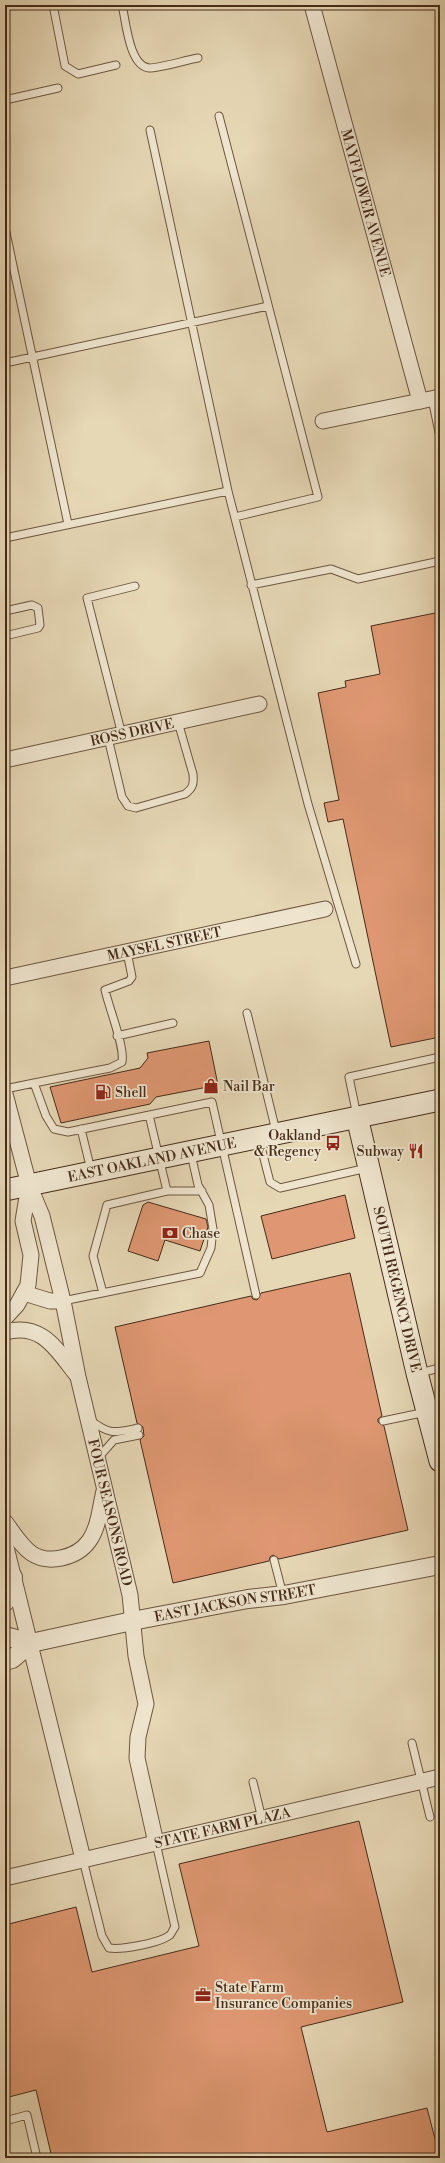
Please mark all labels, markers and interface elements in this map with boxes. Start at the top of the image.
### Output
street label: MAYFLOWER AVENUE [336,127,394,279]
street label: ROSS DRIVE [89,715,176,751]
street label: MAYSEL STREET [106,923,224,966]
shop icon: Nail Bar [202,1077,220,1095]
place label: Nail Bar [223,1078,275,1096]
fuel station icon: Shell [94,1083,112,1101]
place label: Shell [115,1084,147,1102]
place label: Oakland & Regency [254,1127,321,1161]
street label: EAST OAKLAND AVENUE [66,1134,238,1187]
bus stop icon: Oakland & Regency [324,1134,342,1152]
restaurant icon: Subway [407,1142,425,1160]
place label: Subway [357,1143,404,1161]
street label: SOUTH REGENCY DRIVE [368,1205,425,1374]
bank icon: Chase [161,1224,179,1242]
place label: Chase [182,1225,220,1243]
street label: FOUR SEASONS ROAD [83,1437,136,1588]
street label: EAST JACKSON STREET [153,1581,318,1627]
street label: STATE FARM PLAZA [153,1804,293,1853]
place label: State Farm Insurance Companies [215,1979,352,2013]
office icon: State Farm Insurance Companies [194,1986,212,2004]

